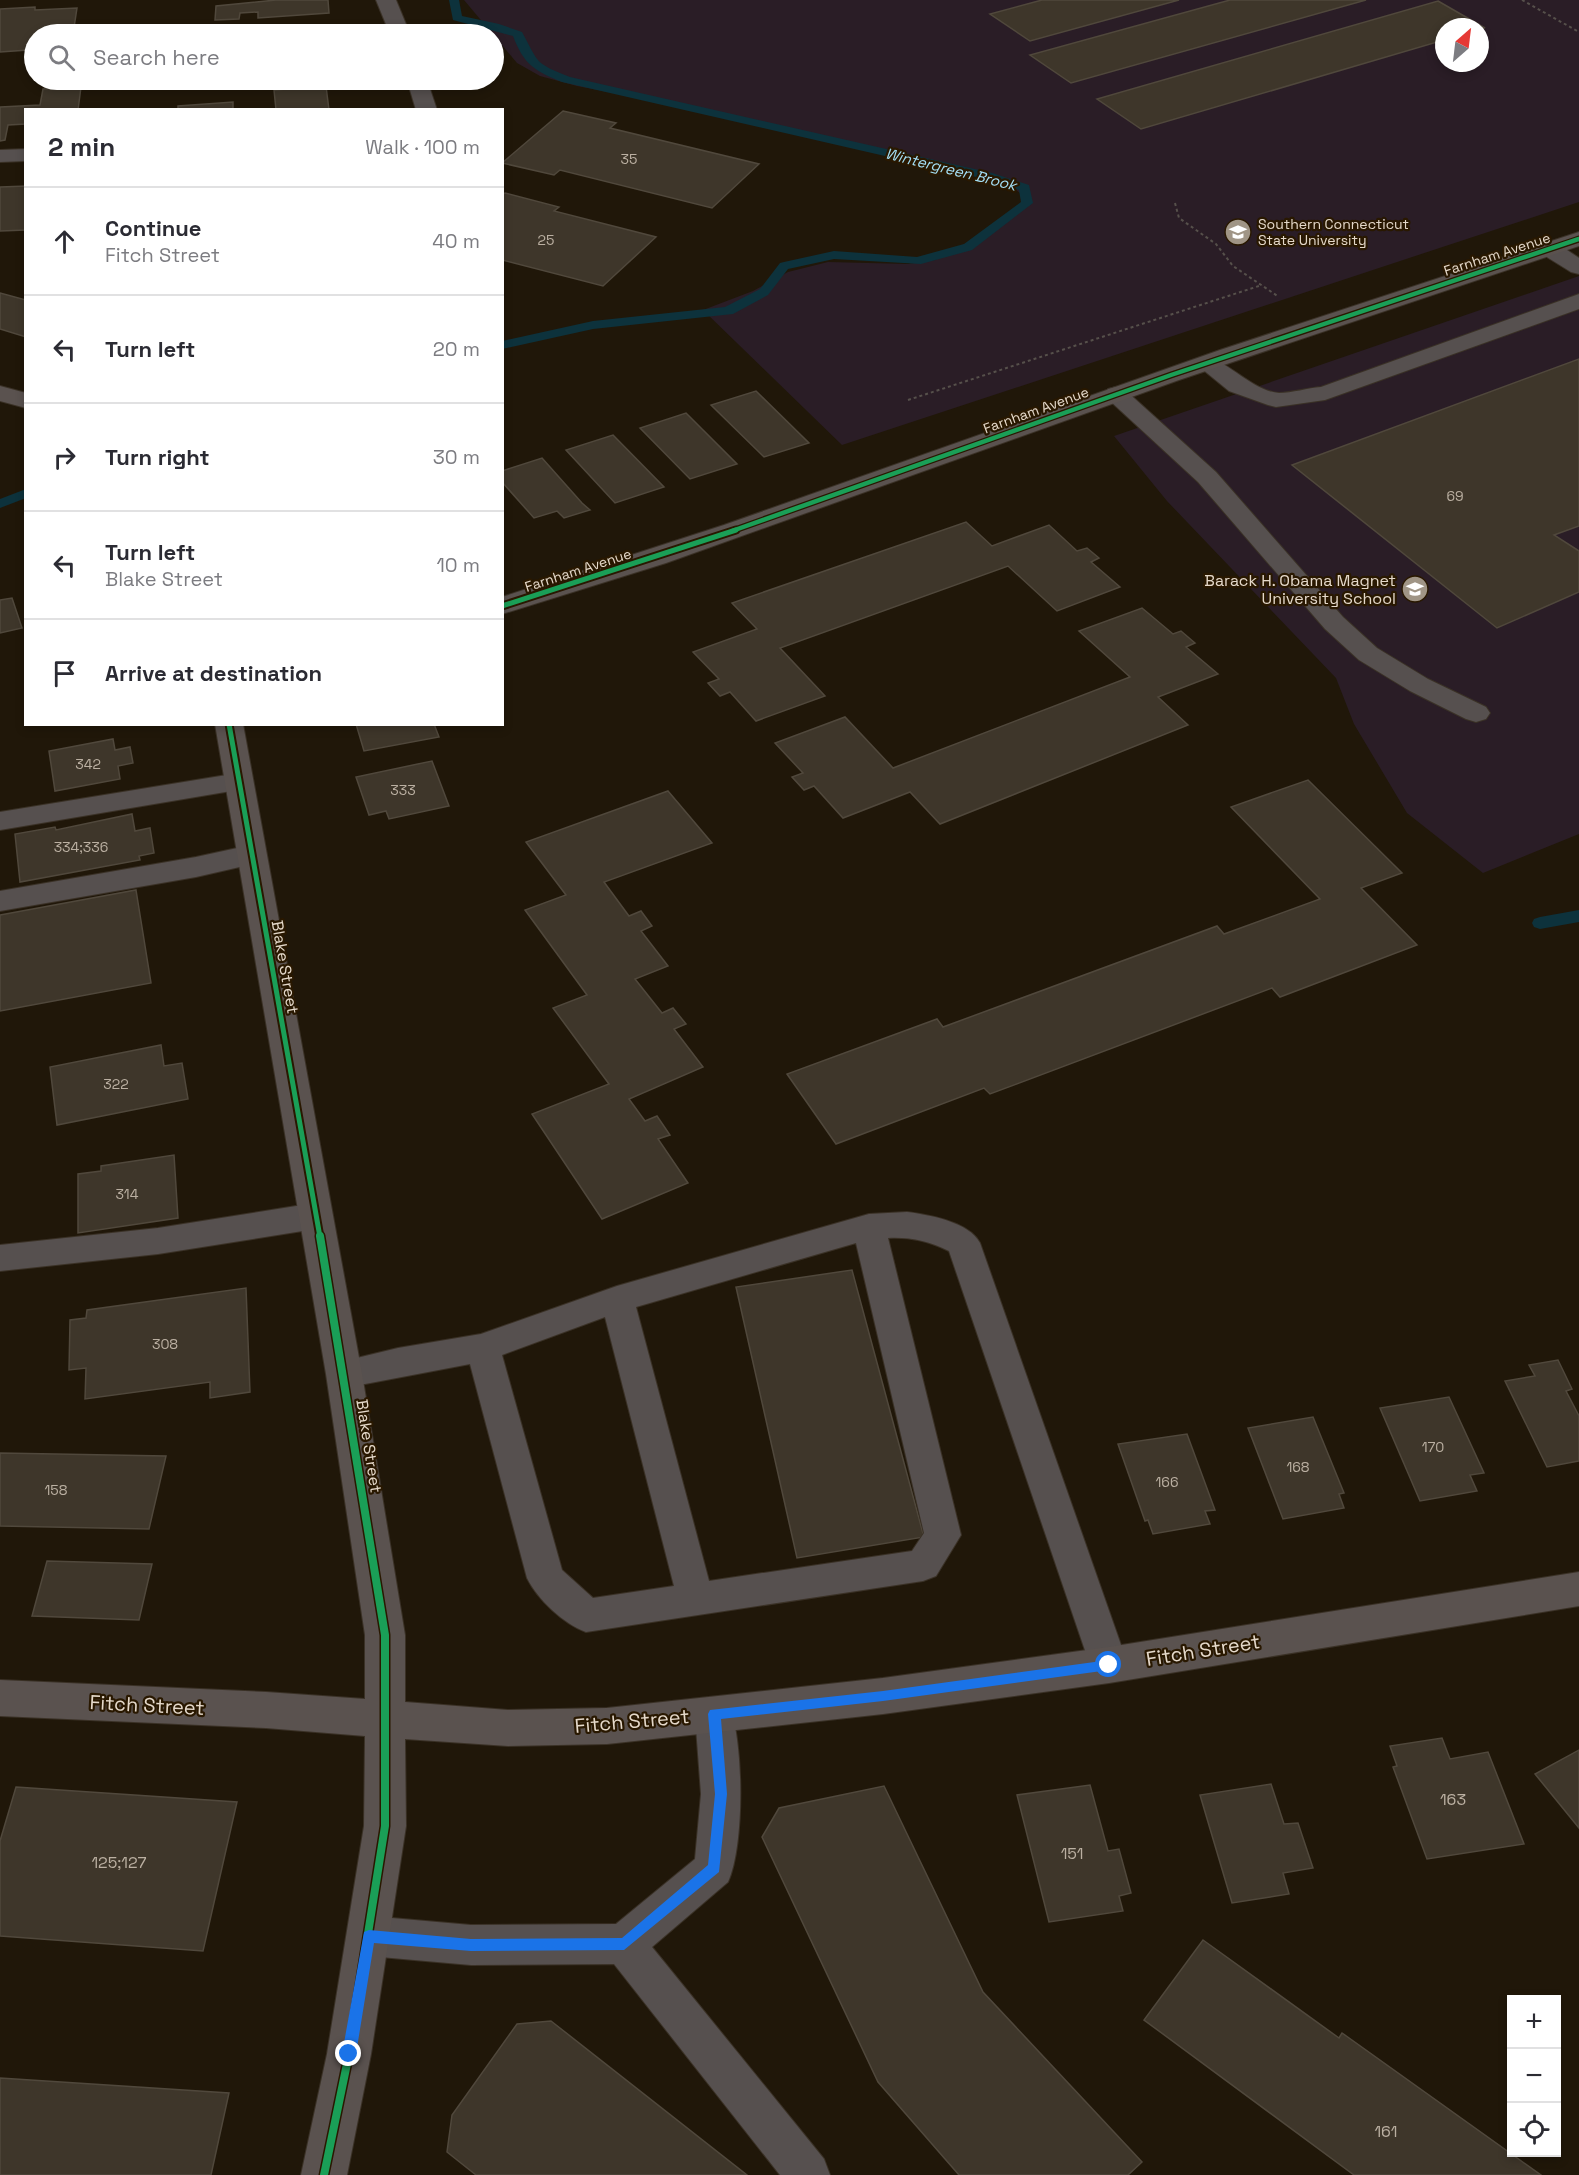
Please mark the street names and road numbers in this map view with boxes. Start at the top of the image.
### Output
street label: Farnham Avenue [1441,228,1553,280]
street label: Farnham Avenue [981,383,1091,437]
street label: Farnham Avenue [522,544,634,596]
street label: Blake Street [266,919,304,1015]
street label: Blake Street [351,1398,387,1494]
street label: Fitch Street [1144,1628,1262,1672]
street label: Fitch Street [89,1689,205,1721]
street label: Fitch Street [574,1703,690,1739]

